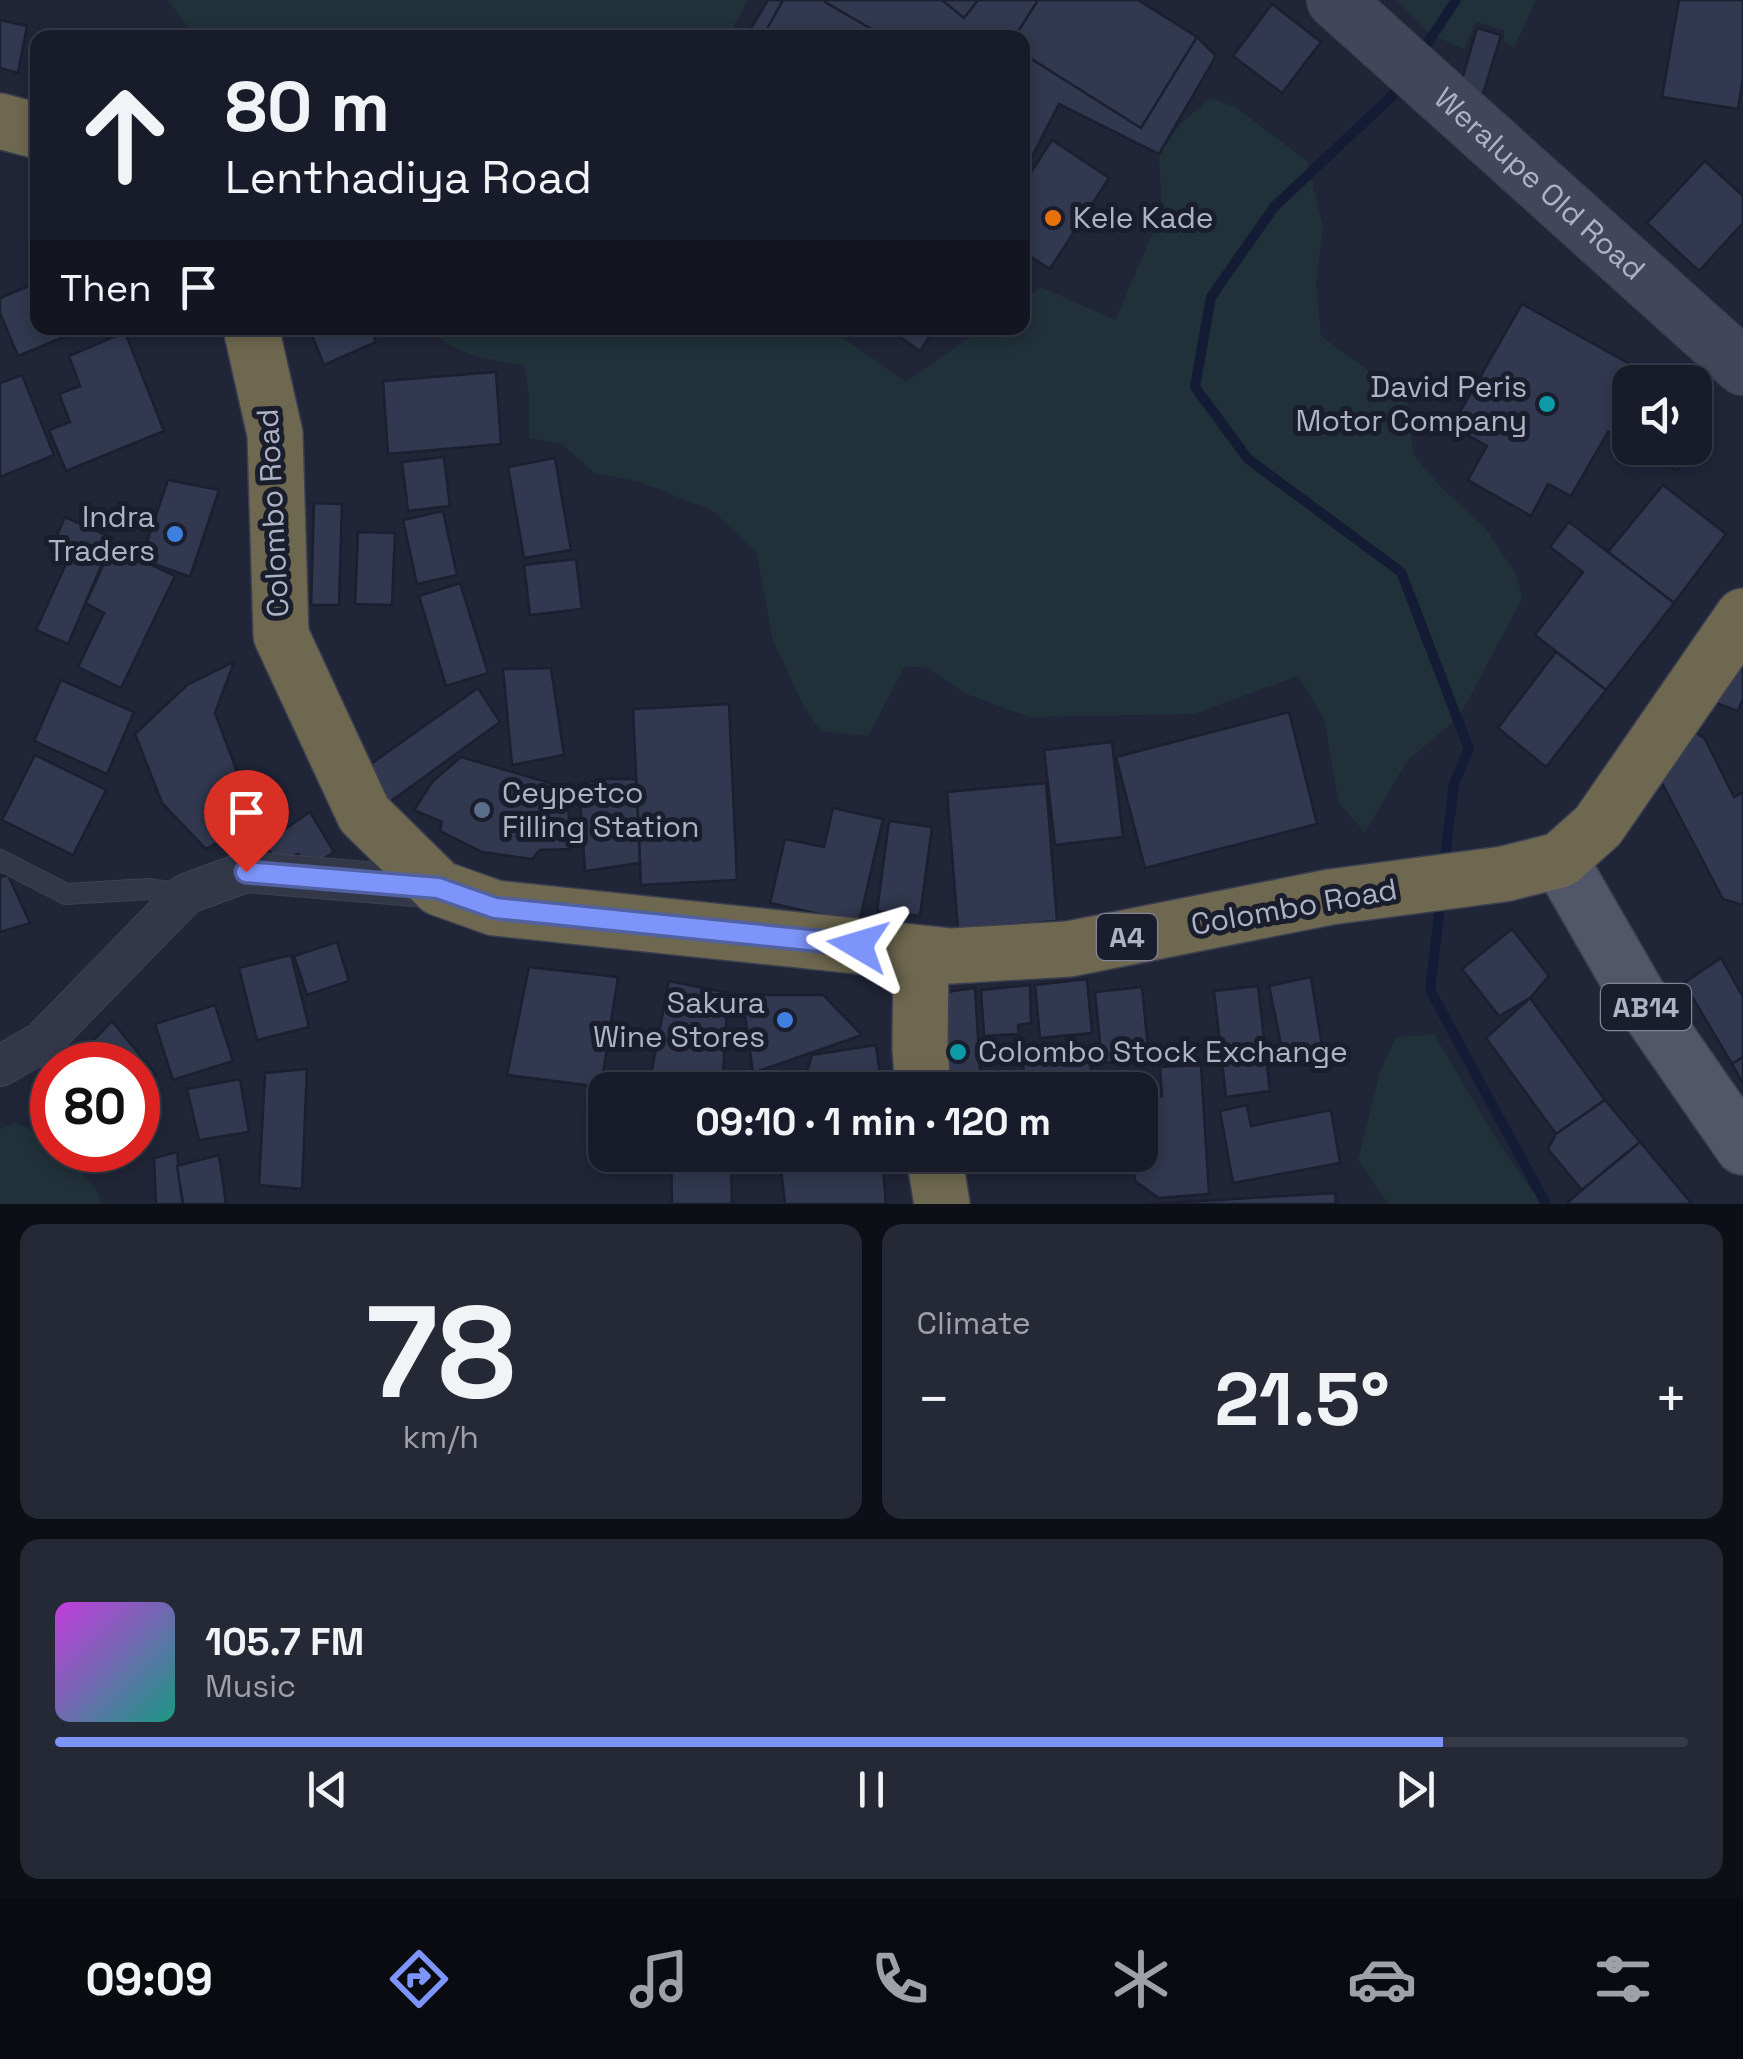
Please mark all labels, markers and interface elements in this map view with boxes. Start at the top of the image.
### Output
text: 80 m [225,62,390,151]
icon: ahead [60,70,190,200]
street label: Weralupe Old Road [1426,79,1653,288]
text: Lenthadiya Road [225,149,592,206]
place label: Kele Kade [1073,198,1214,237]
marker: Kele Kade [1042,207,1064,229]
icon: arrive [171,260,226,315]
text: Then [60,264,151,312]
map controls [1612,365,1712,465]
button: sound [1612,365,1712,465]
place label: David Peris Motor Company [1296,367,1527,440]
marker: David Peris Motor Company [1536,393,1558,415]
street label: Colombo Road [248,408,297,618]
place label: Indra Traders [48,497,155,570]
marker: Indra Traders [164,523,186,545]
pin [204,770,289,873]
place label: Ceypetco Filling Station [502,773,699,846]
icon: arrive [219,785,274,840]
marker: Ceypetco Filling Station [471,799,493,821]
street label: Colombo Road [1188,869,1400,944]
position arrow [806,893,910,997]
road number: A4 [1097,914,1157,960]
place label: Sakura Wine Stores [593,983,765,1056]
road number: AB14 [1601,984,1691,1030]
marker: Sakura Wine Stores [774,1009,796,1031]
place label: Colombo Stock Exchange [978,1032,1348,1071]
marker: Colombo Stock Exchange [947,1041,969,1063]
speed limit sign: 80 [30,1042,160,1172]
text: 09:10 · 1 min · 120 m [695,1098,1051,1146]
text: 78 [366,1269,516,1435]
text: Climate [917,1303,1031,1343]
text: 21.5° [1215,1351,1390,1447]
text: − [917,1364,951,1434]
text: + [1654,1364,1688,1434]
text: km/h [403,1417,479,1457]
text: 105.7 FM [205,1618,364,1666]
text: Music [205,1666,296,1706]
icon: previous [300,1762,355,1817]
icon: pause [844,1762,899,1817]
icon: next [1388,1762,1443,1817]
icon: directions [384,1944,454,2014]
icon: music [624,1944,694,2014]
icon: phone [865,1944,935,2014]
icon: climate [1106,1944,1176,2014]
icon: car [1347,1944,1417,2014]
icon: filters [1588,1944,1658,2014]
text: 09:09 [85,1951,213,2008]

